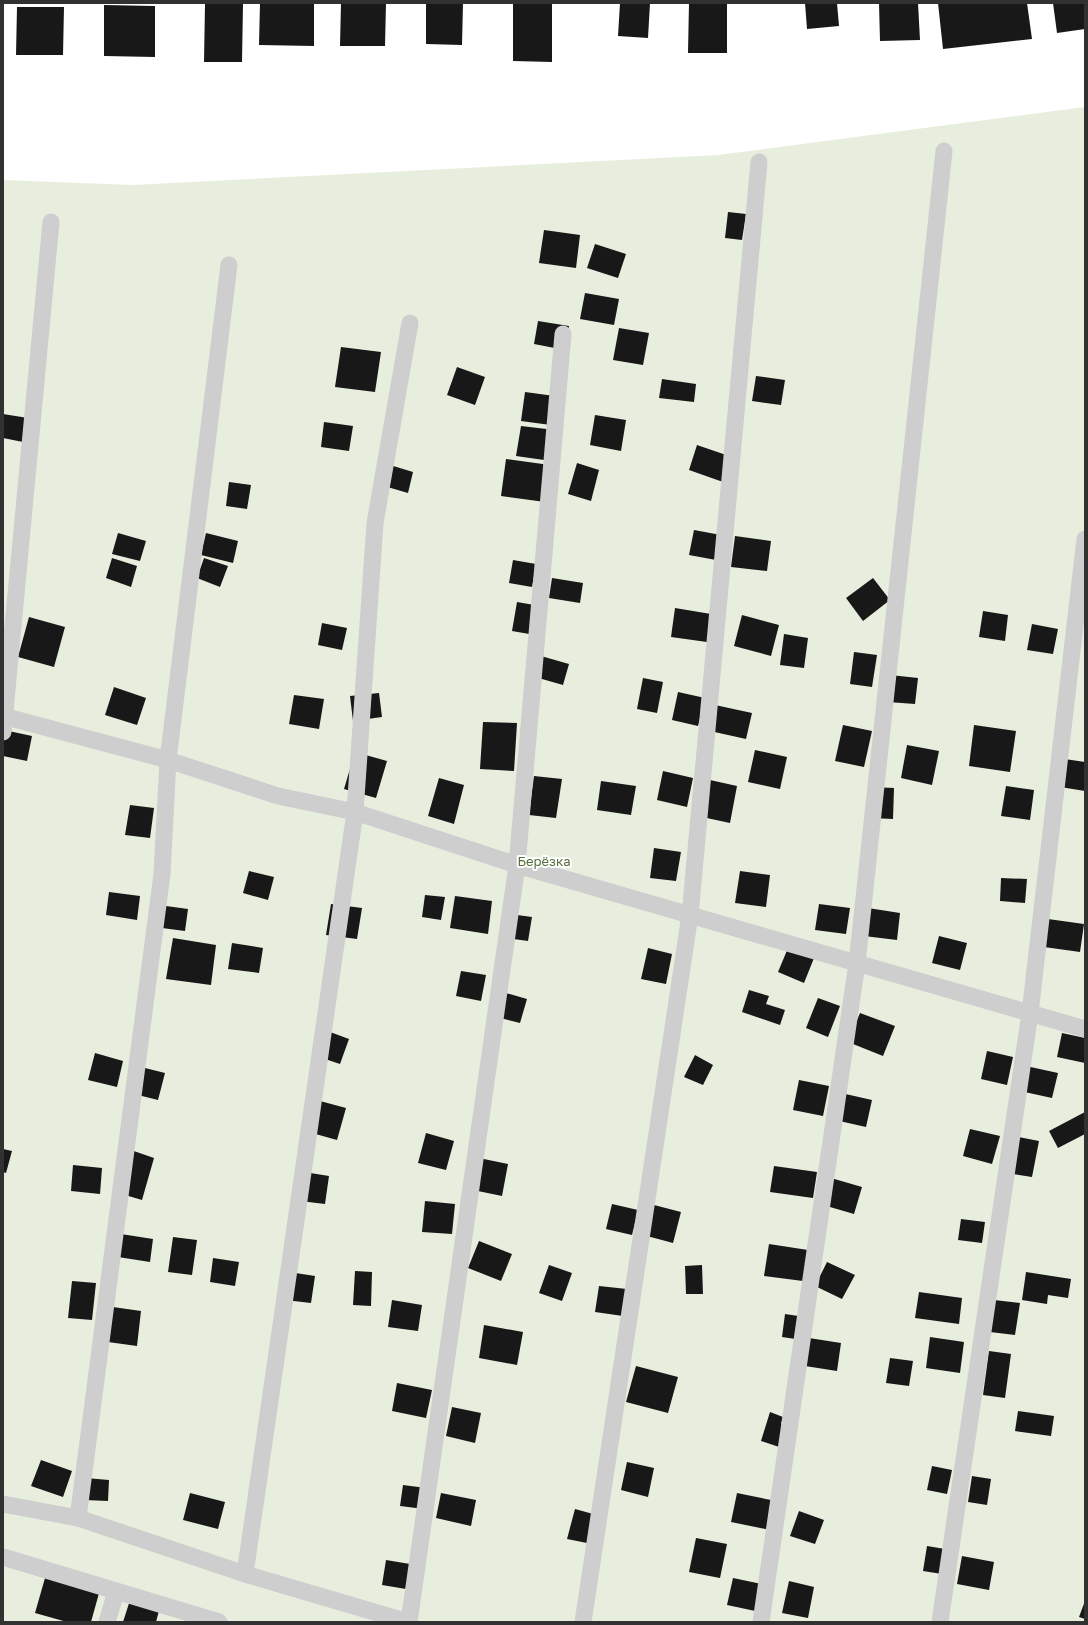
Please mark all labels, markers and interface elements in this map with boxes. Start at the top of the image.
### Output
park label: Берёзка [517,853,571,869]

